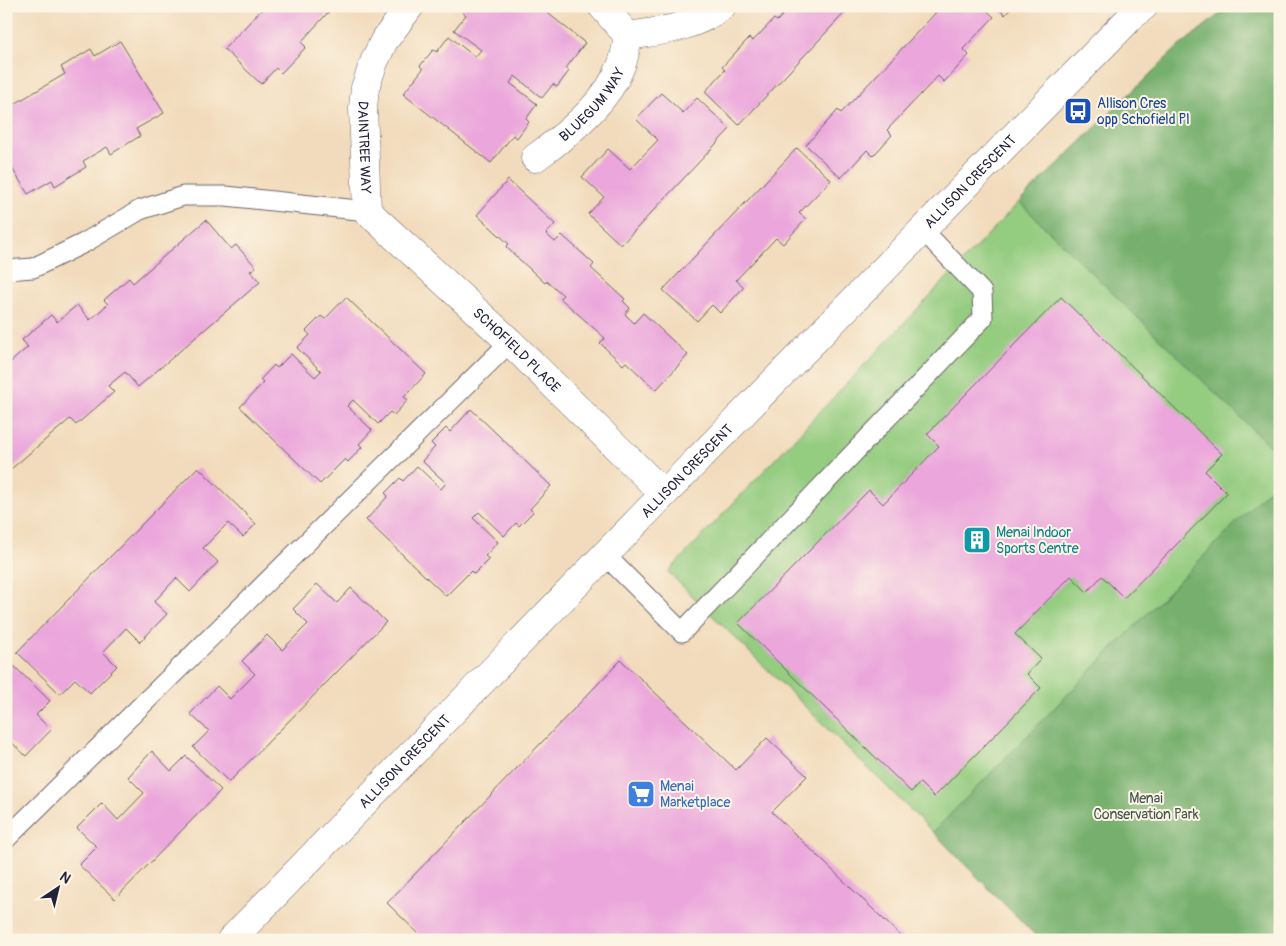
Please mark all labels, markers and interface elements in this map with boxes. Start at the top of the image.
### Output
street label: BLUEGUM WAY [556,65,628,145]
place label: Allison Cres opp Schofield Pl [1097,95,1190,128]
bus stop icon: Allison Cres opp Schofield Pl [1063,96,1093,126]
street label: DAINTREE WAY [354,100,375,194]
street label: ALLISON CRESCENT [921,131,1020,232]
street label: SCHOFIELD PLACE [470,304,564,396]
street label: ALLISON CRESCENT [637,420,736,521]
place label: Menai Indoor Sports Centre [996,524,1079,557]
building icon: Menai Indoor Sports Centre [962,525,992,555]
street label: ALLISON CRESCENT [355,711,454,812]
place label: Menai Marketplace [660,778,731,811]
supermarket icon: Menai Marketplace [626,779,656,809]
park label: Menai Conservation Park [1093,790,1199,823]
north arrow [32,864,82,914]
text: N [56,868,74,887]

